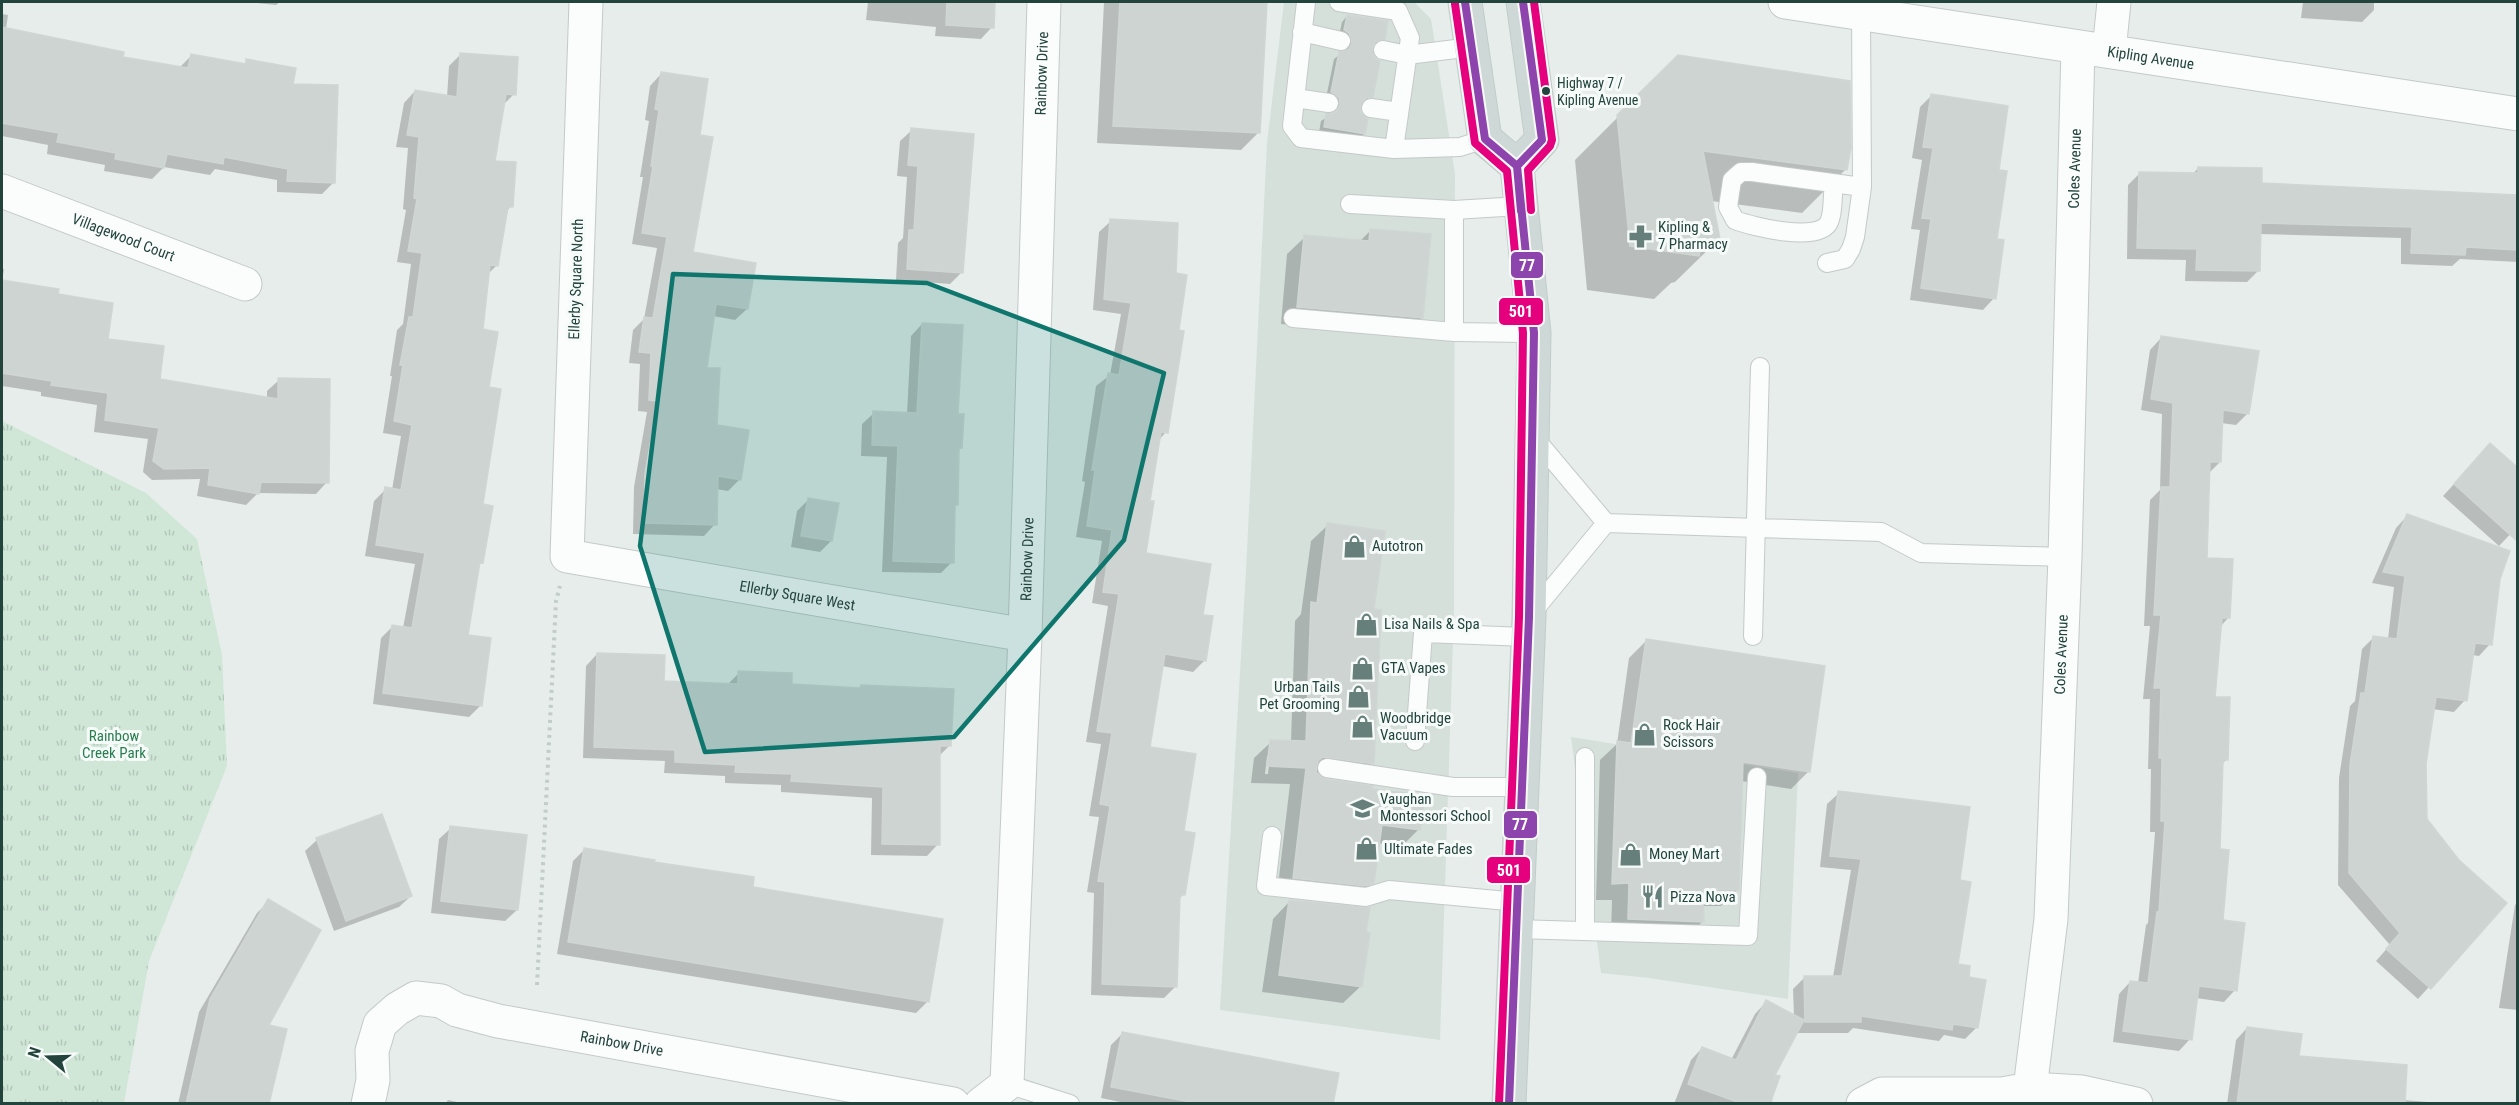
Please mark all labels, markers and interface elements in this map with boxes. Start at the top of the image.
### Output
street label: Rainbow Drive [1032,31,1052,116]
street label: Kipling Avenue [2106,42,2195,73]
place label: Highway 7 / Kipling Avenue [1557,75,1639,108]
marker: Highway 7 / Kipling Avenue [1540,85,1552,97]
street label: Coles Avenue [2065,128,2085,209]
street label: Villagewood Court [69,210,177,265]
street label: Ellerby Square North [565,218,587,340]
place label: Kipling & 7 Pharmacy [1658,218,1728,253]
pharmacy icon: Kipling & 7 Pharmacy [1627,223,1653,249]
line badge: 77 [1510,251,1544,279]
text: 77 [1519,256,1535,275]
line badge: 501 [1498,297,1544,326]
text: 501 [1509,302,1533,321]
street label: Rainbow Drive [1017,517,1038,601]
shop icon: Autotron [1341,533,1367,559]
place label: Autotron [1372,537,1423,555]
street label: Ellerby Square West [738,577,857,615]
shop icon: Lisa Nails & Spa [1353,611,1379,637]
street label: Coles Avenue [2051,614,2072,695]
place label: Lisa Nails & Spa [1384,615,1480,633]
shop icon: GTA Vapes [1350,655,1376,681]
place label: GTA Vapes [1381,659,1446,677]
place label: Urban Tails Pet Grooming [1259,678,1340,713]
shop icon: Urban Tails Pet Grooming [1345,683,1371,709]
place label: Woodbridge Vacuum [1380,709,1451,744]
shop icon: Woodbridge Vacuum [1349,714,1375,740]
place label: Rock Hair Scissors [1663,716,1721,751]
shop icon: Rock Hair Scissors [1632,721,1658,747]
park label: Rainbow Creek Park [82,727,146,762]
place label: Vaughan Montessori School [1380,790,1491,825]
school or university icon: Vaughan Montessori School [1349,795,1375,821]
line badge: 77 [1503,810,1538,839]
text: 77 [1512,815,1528,834]
shop icon: Ultimate Fades [1353,836,1379,862]
place label: Ultimate Fades [1384,840,1473,858]
shop icon: Money Mart [1618,841,1644,867]
place label: Money Mart [1649,845,1720,863]
line badge: 501 [1486,856,1531,884]
text: 501 [1497,861,1521,880]
restaurant icon: Pizza Nova [1639,884,1665,910]
place label: Pizza Nova [1670,888,1736,906]
north arrow [18,1027,78,1087]
street label: Rainbow Drive [579,1027,665,1060]
text: N [24,1045,45,1060]

